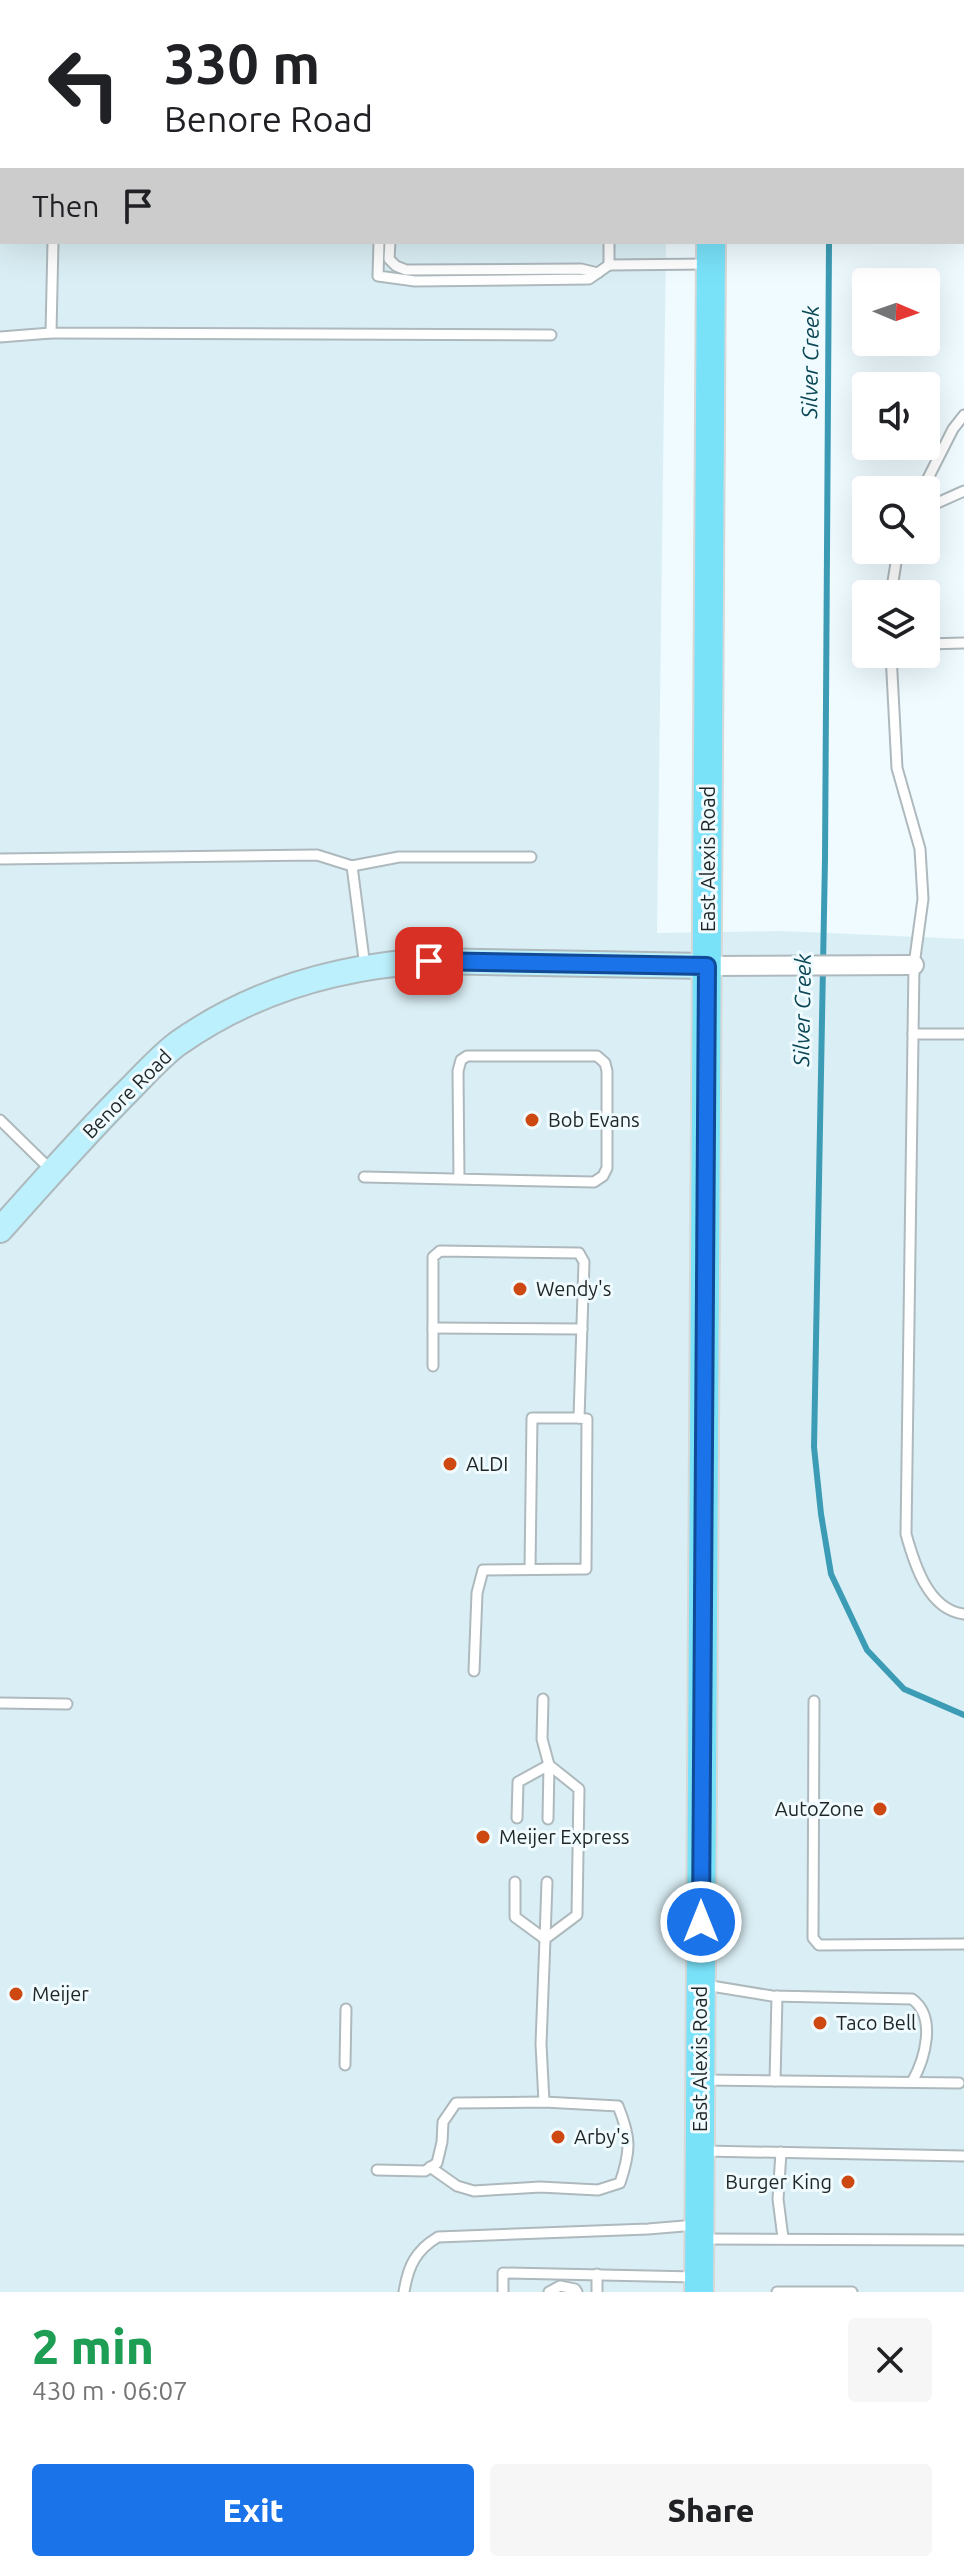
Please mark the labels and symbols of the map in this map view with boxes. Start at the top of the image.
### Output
north arrow [852,268,940,356]
water label: Silver Creek [796,304,823,420]
street label: East Alexis Road [696,786,719,932]
pin [395,927,463,995]
water label: Silver Creek [788,952,815,1068]
street label: Benore Road [77,1044,176,1143]
place label: Bob Evans [548,1108,640,1131]
marker: Bob Evans [523,1111,541,1129]
place label: Wendy's [536,1277,612,1300]
marker: Wendy's [511,1280,529,1298]
place label: ALDI [466,1452,508,1475]
marker: ALDI [441,1455,459,1473]
place label: AutoZone [775,1797,864,1820]
marker: AutoZone [871,1800,889,1818]
place label: Meijer Express [499,1825,630,1848]
marker: Meijer Express [474,1828,492,1846]
position arrow [659,1880,743,1964]
place label: Meijer [32,1982,89,2005]
marker: Meijer [7,1985,25,2003]
street label: East Alexis Road [688,1986,711,2132]
place label: Taco Bell [836,2011,916,2034]
marker: Taco Bell [811,2014,829,2032]
place label: Arby's [574,2125,629,2148]
marker: Arby's [549,2128,567,2146]
place label: Burger King [725,2170,832,2193]
marker: Burger King [839,2173,857,2191]

